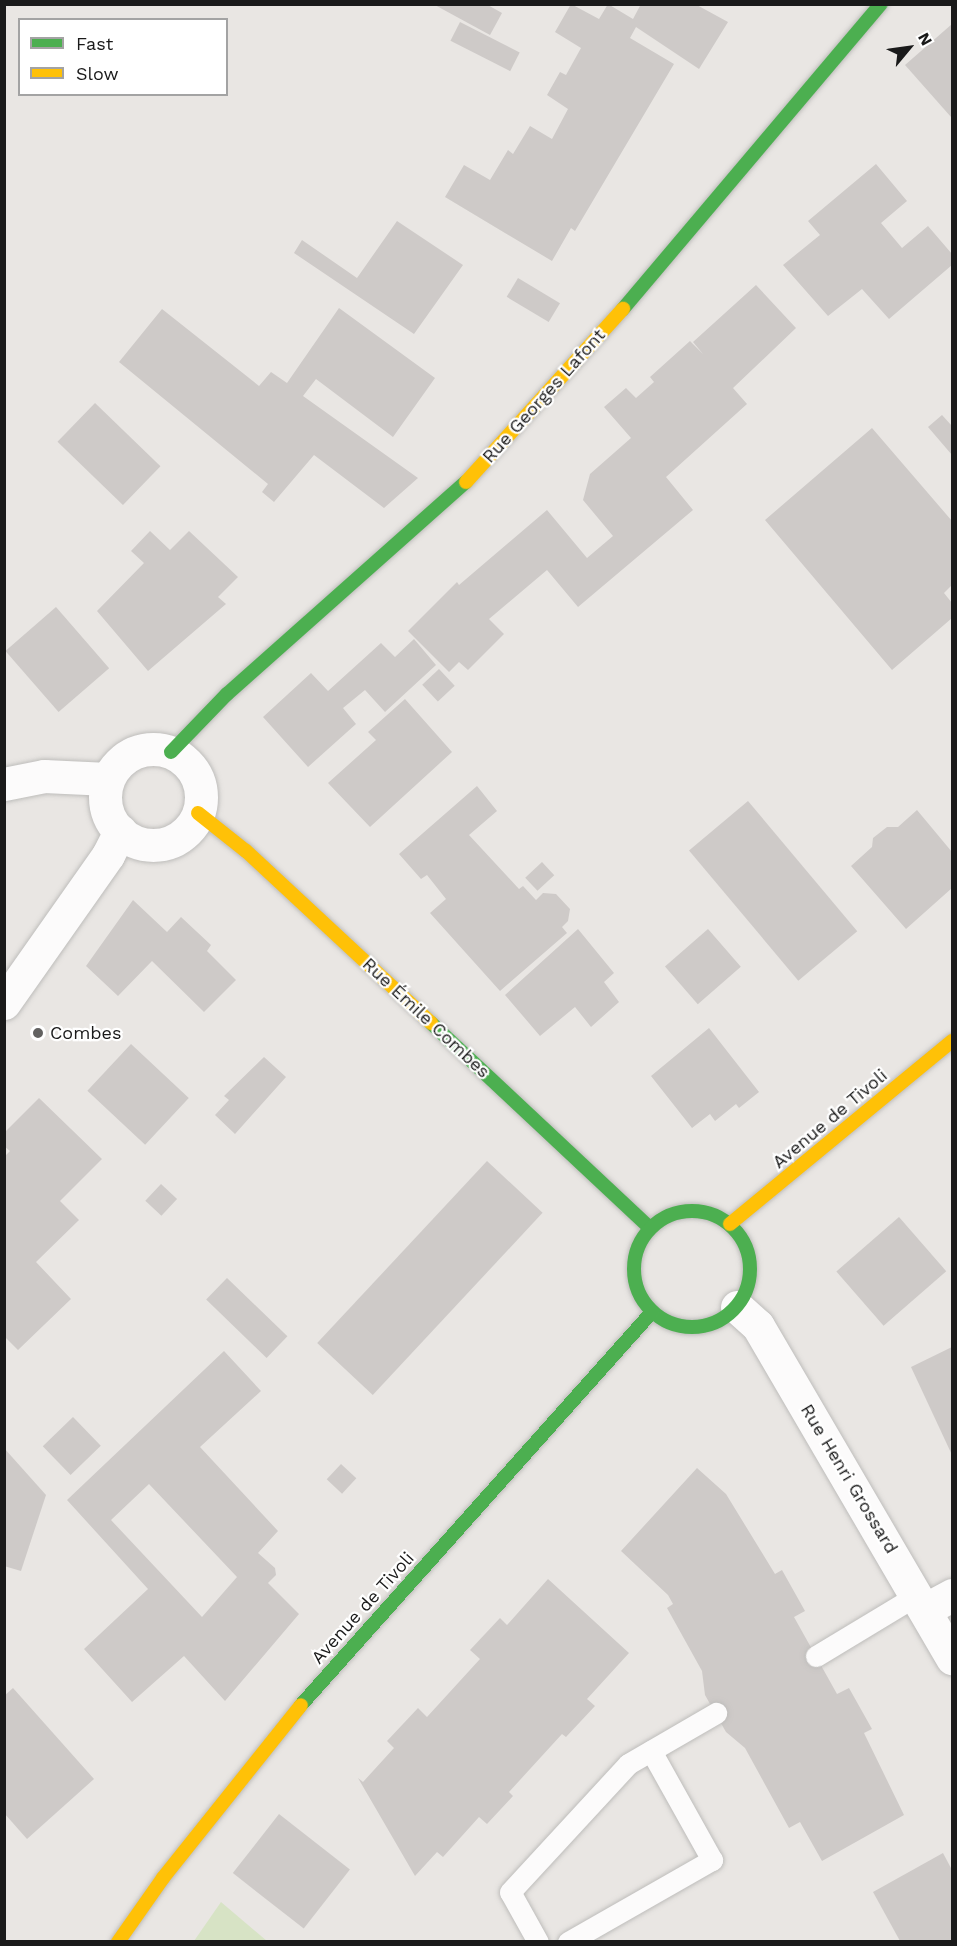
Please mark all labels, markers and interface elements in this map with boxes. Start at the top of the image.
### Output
legend [18,18,228,96]
north arrow [879,18,939,78]
text: N [914,29,936,49]
text: Fast [76,33,113,54]
text: Slow [76,63,119,84]
street label: Rue Georges Lafont [478,324,610,468]
street label: Rue Émile Combes [358,953,494,1083]
place label: Combes [50,1022,121,1044]
marker: Combes [31,1026,45,1040]
street label: Avenue de Tivoli [768,1065,892,1173]
street label: Rue Henri Grossard [796,1400,902,1558]
street label: Avenue de Tivoli [307,1547,419,1669]

